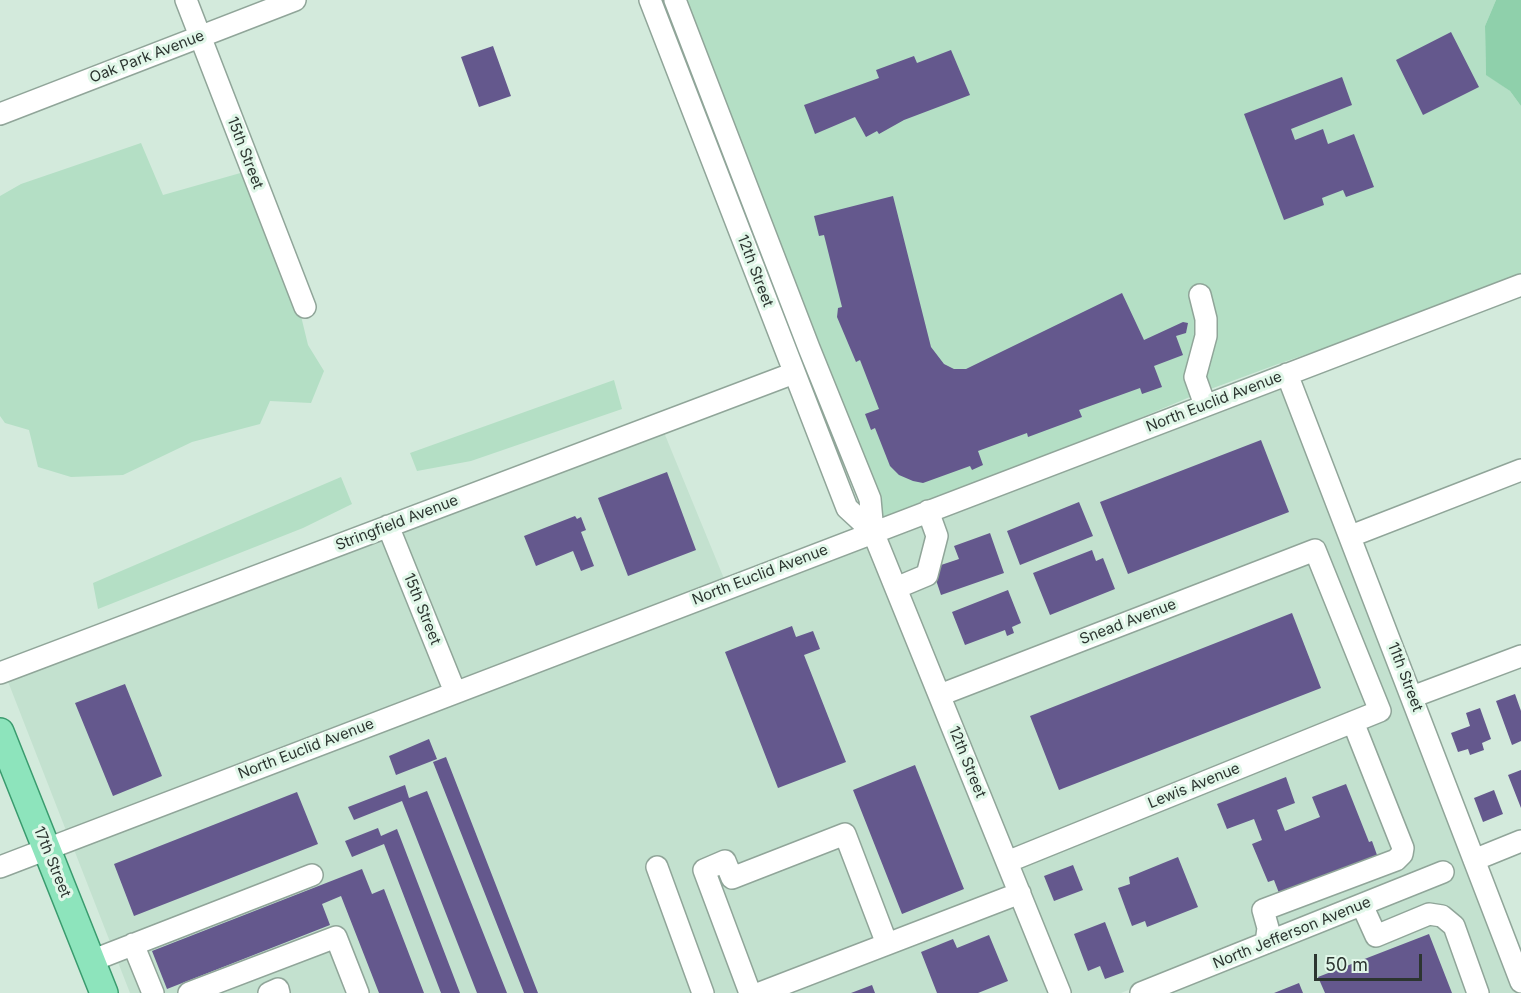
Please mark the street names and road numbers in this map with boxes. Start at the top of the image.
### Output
street label: Oak Park Avenue [87,27,207,87]
street label: 15th Street [223,115,267,191]
street label: 12th Street [733,232,777,310]
street label: North Euclid Avenue [1144,368,1284,436]
street label: Stringfield Avenue [333,491,461,555]
street label: North Euclid Avenue [690,541,830,609]
street label: 15th Street [400,571,444,647]
street label: Snead Avenue [1077,595,1179,649]
street label: 11th Street [1384,640,1426,714]
street label: North Euclid Avenue [236,715,376,783]
street label: 12th Street [945,724,989,800]
street label: Lewis Avenue [1145,759,1243,813]
street label: 17th Street [30,824,74,900]
street label: North Jefferson Avenue [1210,893,1374,973]

